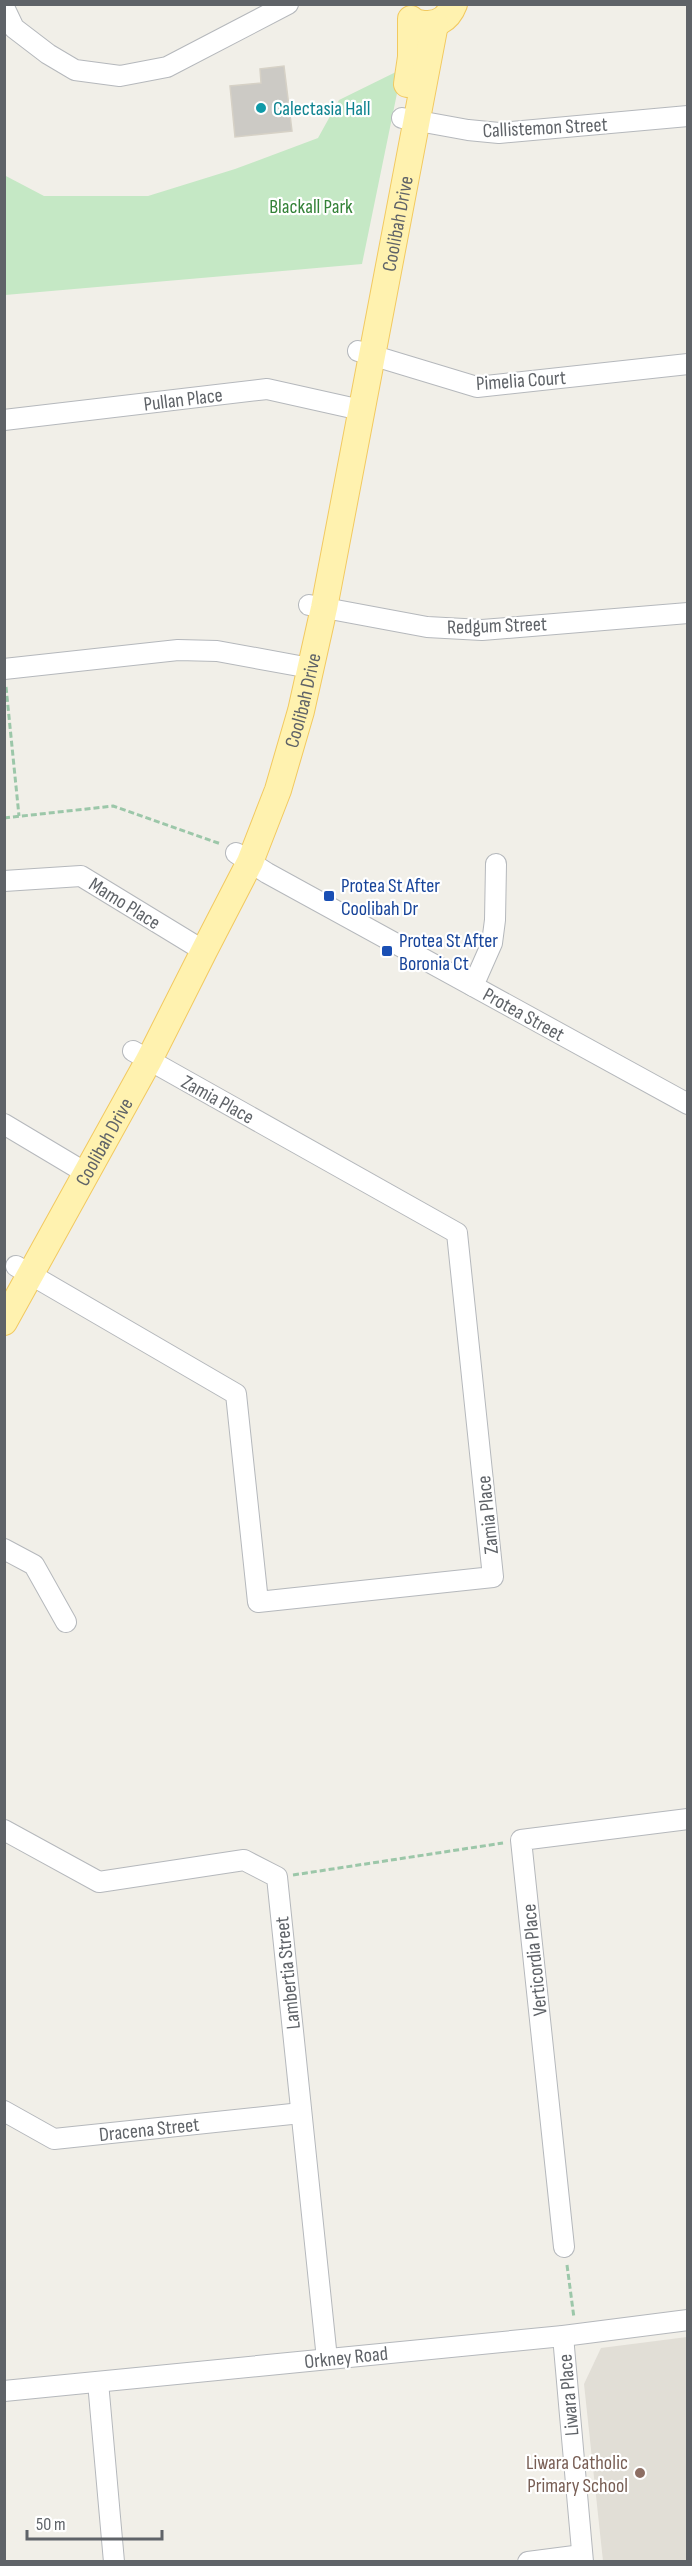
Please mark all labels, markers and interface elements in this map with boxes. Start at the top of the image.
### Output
place label: Calectasia Hall [273,97,370,121]
marker: Calectasia Hall [254,101,268,115]
street label: Callistemon Street [482,113,608,143]
street label: Coolibah Drive [377,174,419,274]
park label: Blackall Park [269,195,353,219]
street label: Pimelia Court [475,366,567,396]
street label: Pullan Place [142,383,224,417]
street label: Redgum Street [447,612,547,640]
street label: Coolibah Drive [280,651,327,751]
street label: Mamo Place [84,873,165,935]
place label: Protea St After Coolibah Dr [341,874,440,921]
marker: Protea St After Coolibah Dr [322,889,336,903]
place label: Protea St After Boronia Ct [399,929,498,976]
marker: Protea St After Boronia Ct [380,944,394,958]
street label: Protea Street [479,983,568,1047]
street label: Zamia Place [177,1070,258,1130]
street label: Coolibah Drive [71,1094,139,1190]
street label: Zamia Place [472,1474,504,1555]
street label: Verticordia Place [517,1903,553,2017]
street label: Lambertia Street [270,1915,306,2030]
street label: Dracena Street [98,2113,200,2147]
street label: Orkney Road [303,2342,389,2374]
street label: Liwara Place [553,2353,585,2437]
place label: Liwara Catholic Primary School [526,2451,628,2498]
marker: Liwara Catholic Primary School [633,2466,647,2480]
scale bar [27,2503,162,2541]
text: 50 m [36,2514,66,2535]

